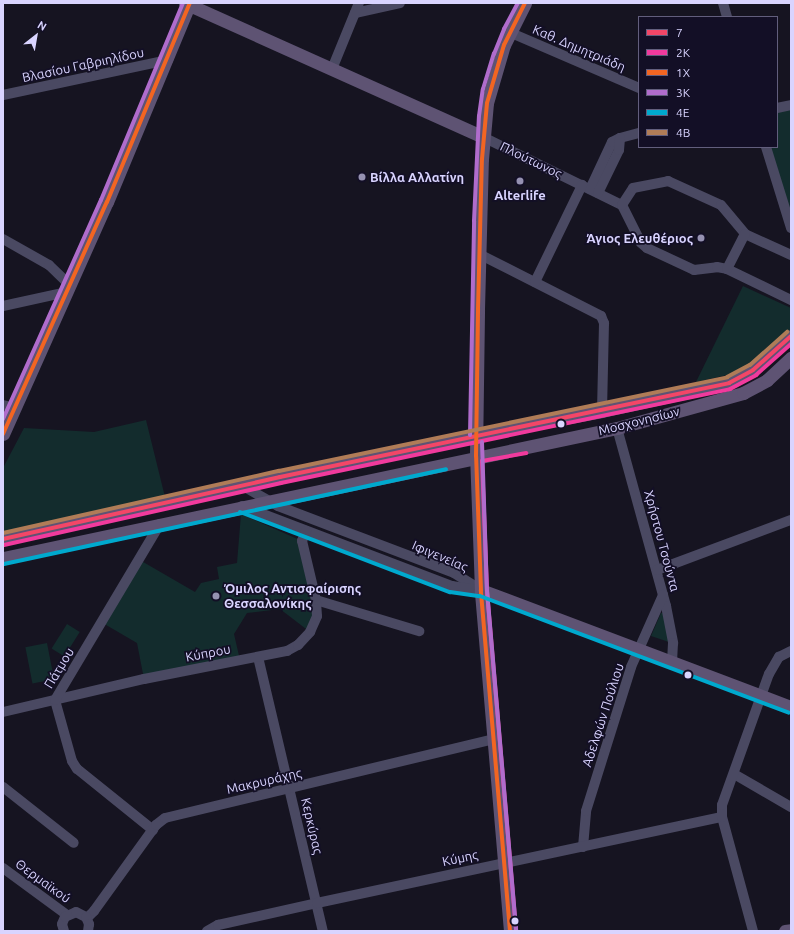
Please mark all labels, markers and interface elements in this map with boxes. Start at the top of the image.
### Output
north arrow [16,16,56,56]
legend [638,16,778,148]
text: N [36,18,49,33]
street label: Καθ. Δημητριάδη [530,21,628,75]
text: 7 [676,26,683,39]
street label: Βλασίου Γαβριηλίδου [21,44,145,86]
text: 2Κ [676,46,690,59]
text: 1Χ [676,66,690,79]
text: 3Κ [676,86,690,99]
text: 4Ε [676,106,690,119]
text: 4Β [676,126,690,139]
street label: Πλούτωνος [498,138,564,182]
place label: Βίλλα Αλλατίνη [370,169,464,185]
marker: Βίλλα Αλλατίνη [357,172,367,182]
marker: Alterlife [515,176,525,186]
place label: Alterlife [494,187,546,203]
place label: Άγιος Ελευθέριος [587,230,693,246]
marker: Άγιος Ελευθέριος [696,233,706,243]
street label: Μοσχονησίων [597,403,681,439]
unlabelled marker [556,419,566,429]
street label: Χρήστου Τσούντα [641,489,683,593]
street label: Ιφιγενείας [410,537,470,575]
place label: Όμιλος Αντισφαίρισης Θεσσαλονίκης [224,581,361,612]
marker: Όμιλος Αντισφαίρισης Θεσσαλονίκης [211,591,221,601]
street label: Κύπρου [184,641,232,665]
street label: Πάτμου [41,645,77,691]
street label: Αδελφών Πούλιου [579,661,627,769]
unlabelled marker [683,670,693,680]
street label: Μακρυράχης [225,765,303,797]
street label: Κερκύρας [298,796,326,856]
street label: Κύμης [441,847,479,869]
street label: Θερμαϊκού [12,856,74,906]
unlabelled marker [510,916,520,926]

